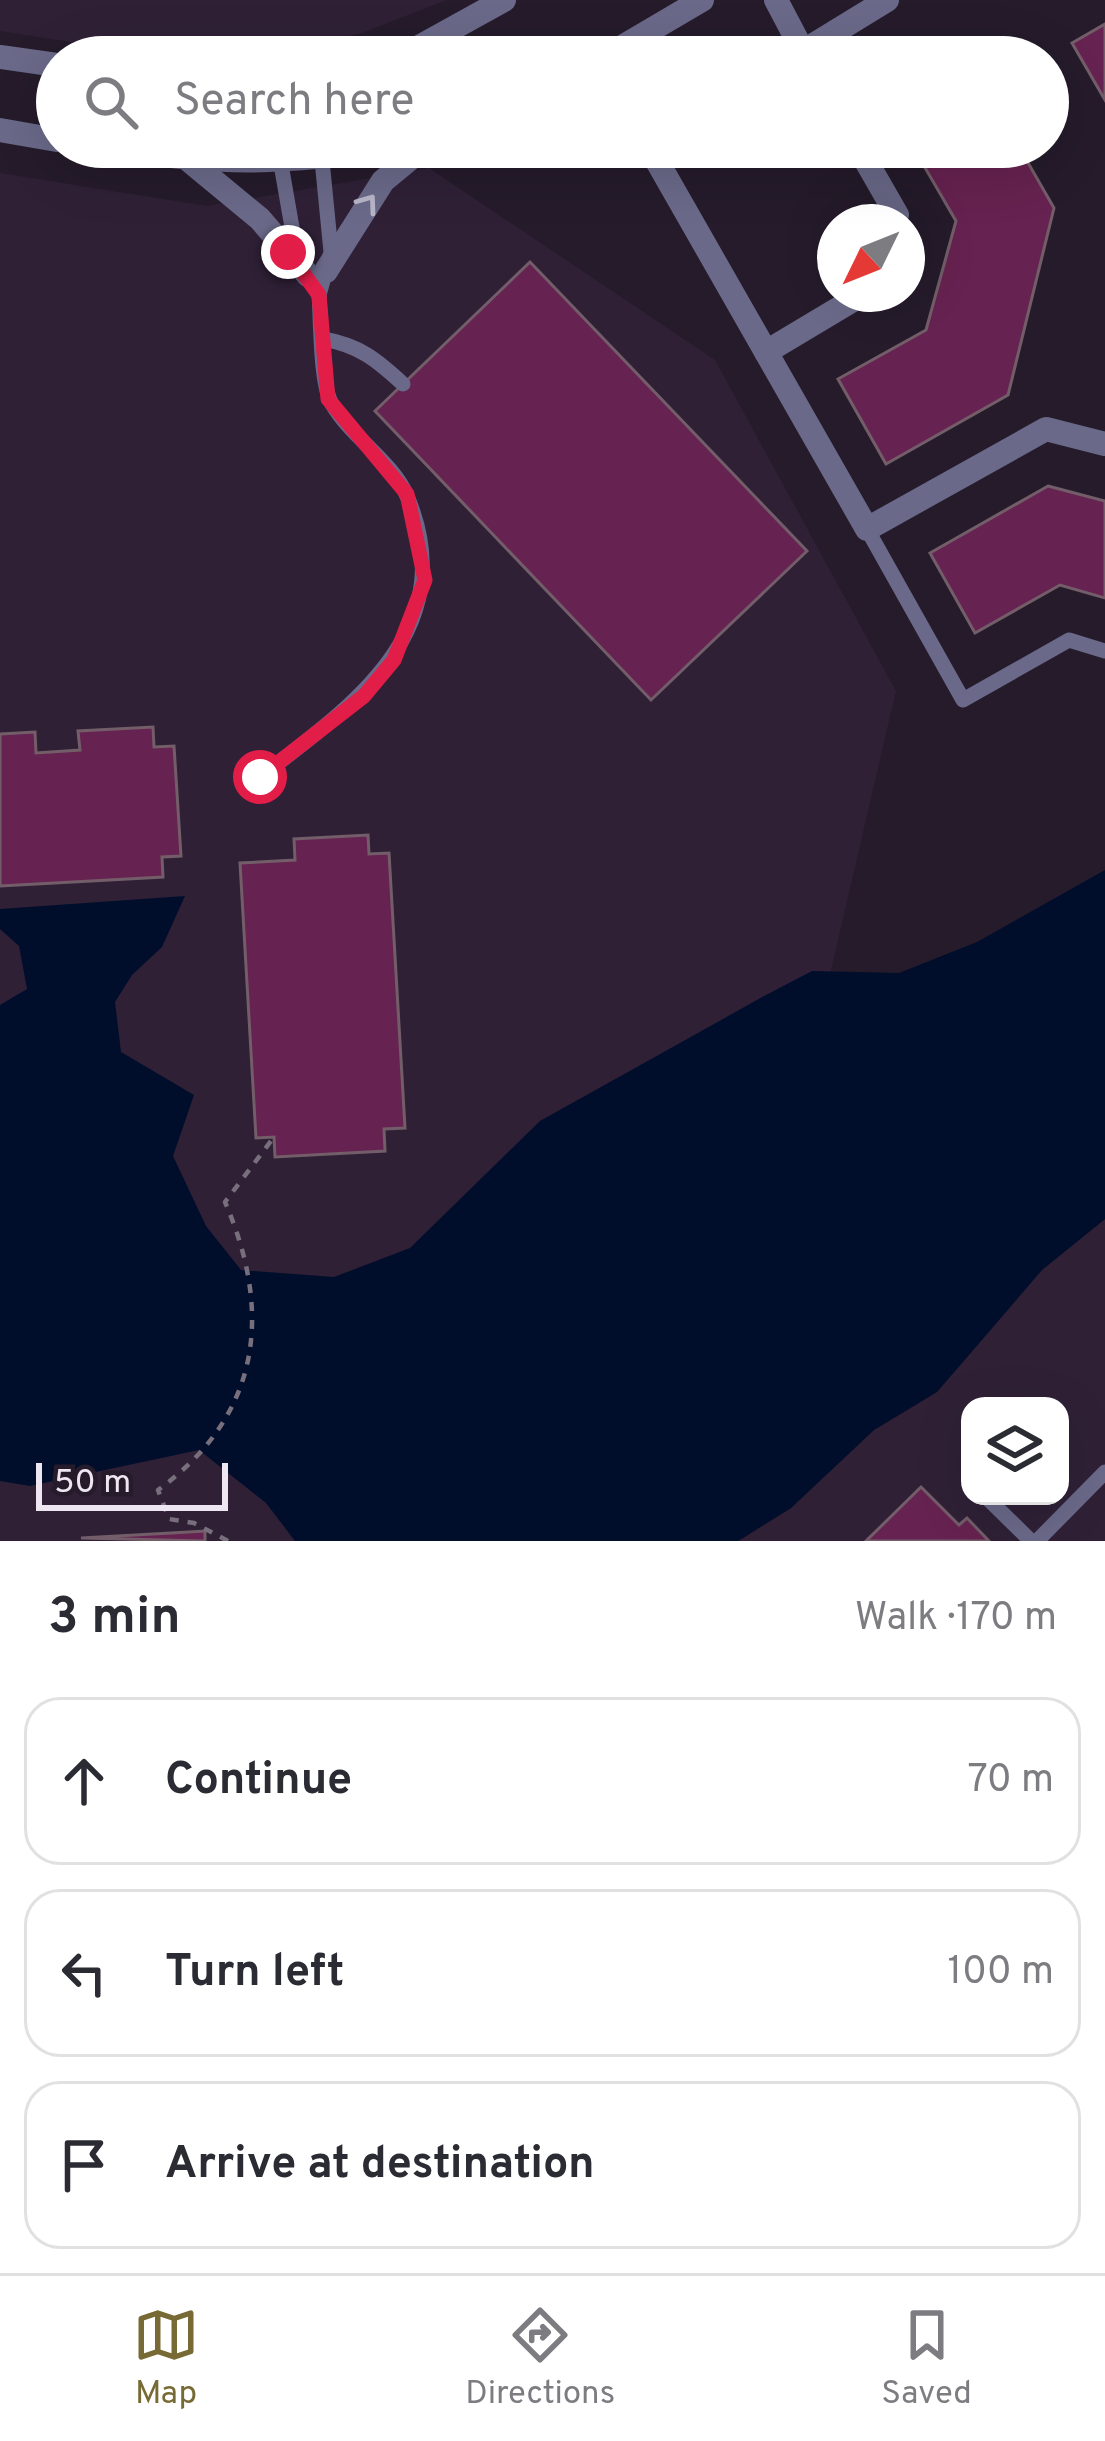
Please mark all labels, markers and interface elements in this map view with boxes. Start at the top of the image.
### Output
search box [36,36,1069,168]
icon: search [78,69,144,135]
text: Search here [174,74,414,131]
one-way arrow [353,195,375,216]
north arrow [817,204,925,312]
route end [261,225,315,279]
route start [233,750,287,804]
map controls [961,1397,1069,1505]
button: layers [961,1397,1069,1505]
scale bar [36,1457,228,1510]
text: 50 m [54,1463,131,1505]
text: 3 min [48,1587,181,1652]
text: Walk · 170 m [855,1595,1057,1644]
icon: ahead [51,1748,117,1814]
text: Continue [165,1753,352,1810]
text: 70 m [968,1757,1054,1806]
icon: left [51,1940,117,2006]
text: Turn left [165,1945,344,2002]
text: 100 m [947,1949,1054,1998]
icon: arrive [51,2132,117,2198]
text: Arrive at destination [165,2137,595,2194]
tab: Map [133,2302,199,2416]
tab: Directions [465,2302,615,2416]
tab: Saved [881,2302,972,2416]

